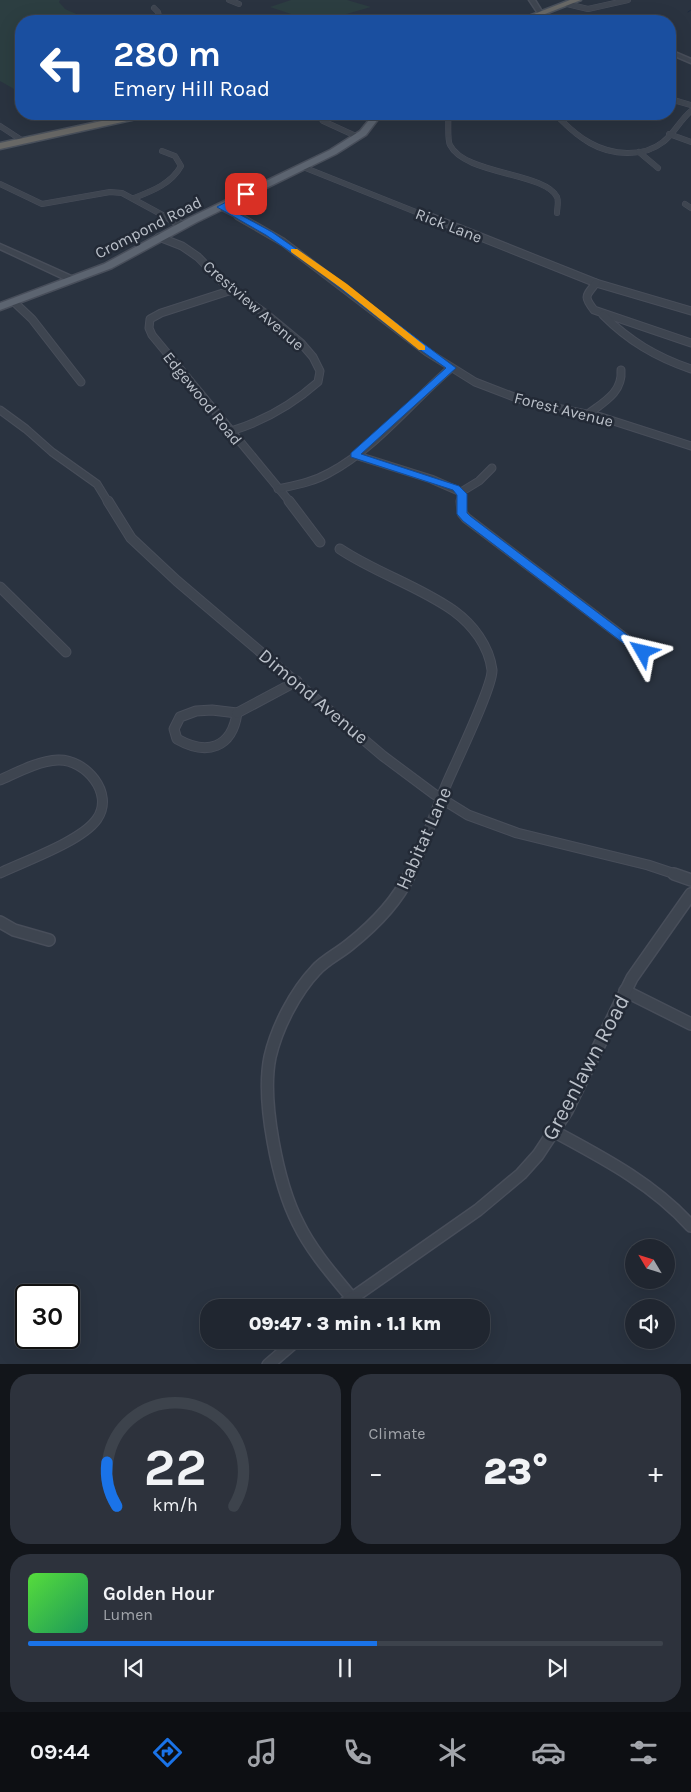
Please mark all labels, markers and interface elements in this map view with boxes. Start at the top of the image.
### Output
text: 280 m [113,34,221,75]
icon: left [30,35,95,100]
text: Emery Hill Road [113,76,270,102]
pin [225,173,267,215]
icon: arrive [232,180,260,208]
street label: Crompond Road [92,192,205,263]
street label: Rick Lane [413,204,485,247]
street label: Crestview Avenue [199,256,308,354]
street label: Edgewood Road [159,348,246,449]
street label: Forest Avenue [512,388,615,431]
position arrow [616,625,668,677]
street label: Dimond Avenue [254,645,373,749]
street label: Habitat Lane [392,784,456,893]
street label: Greenlawn Road [537,990,635,1145]
north arrow [625,1239,675,1289]
map controls [625,1239,675,1349]
speed limit sign: 30 [15,1284,80,1349]
button: sound [625,1299,675,1349]
text: 09:47 · 3 min · 1.1 km [249,1313,441,1335]
text: Climate [369,1424,426,1443]
text: 22 [144,1437,207,1498]
text: 23° [483,1449,549,1494]
text: − [369,1456,383,1489]
text: + [648,1456,663,1489]
text: km/h [153,1495,198,1516]
text: Golden Hour [103,1583,214,1605]
text: Lumen [103,1605,153,1624]
icon: previous [120,1654,148,1682]
icon: pause [331,1654,359,1682]
icon: next [543,1654,571,1682]
icon: directions [150,1735,185,1770]
icon: music [245,1735,280,1770]
icon: phone [340,1735,375,1770]
icon: climate [435,1735,470,1770]
icon: car [531,1735,566,1770]
icon: filters [626,1735,661,1770]
text: 09:44 [30,1739,90,1765]

